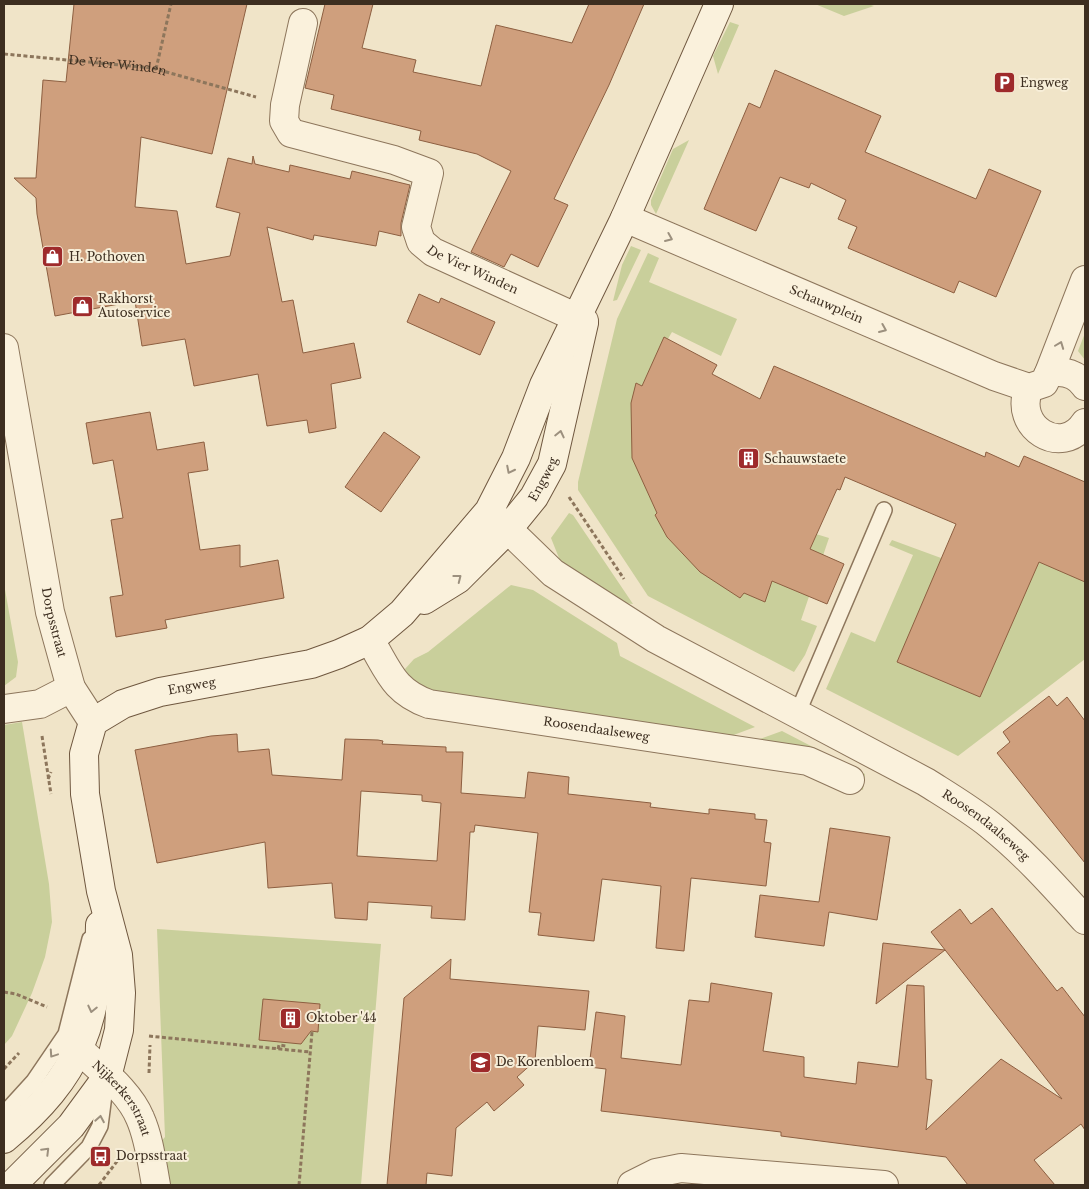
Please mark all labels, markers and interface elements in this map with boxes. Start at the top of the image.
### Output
street label: De Vier Winden [68,52,168,79]
parking icon: Engweg [992,71,1016,95]
place label: Engweg [1020,75,1069,90]
one-way arrow [665,232,673,242]
street label: De Vier Winden [424,242,521,297]
shop icon: H. Pothoven [41,245,65,269]
place label: H. Pothoven [69,249,145,264]
street label: Schauwplein [787,281,866,326]
place label: Rakhorst Autoservice [97,291,170,320]
shop icon: Rakhorst Autoservice [70,294,94,318]
one-way arrow [878,323,887,333]
one-way arrow [1054,341,1064,350]
one-way arrow [554,430,565,439]
building icon: Schauwstaete [736,447,760,471]
place label: Schauwstaete [764,451,846,466]
street label: Engweg [525,455,560,504]
one-way arrow [506,465,516,474]
one-way arrow [452,575,461,584]
street label: Dorpsstraat [39,586,70,659]
street label: Engweg [167,674,218,697]
street label: Roosendaalseweg [542,713,651,744]
street label: Roosendaalseweg [939,786,1034,864]
one-way arrow [87,1005,98,1014]
building icon: Oktober '44 [278,1006,302,1030]
place label: Oktober '44 [306,1010,377,1025]
one-way arrow [50,1048,59,1058]
school or university icon: De Korenbloem [468,1050,492,1074]
place label: De Korenbloem [496,1054,594,1069]
street label: Nijkerkerstraat [89,1057,154,1138]
one-way arrow [95,1114,105,1123]
bus stop icon: Dorpsstraat [88,1144,112,1168]
one-way arrow [41,1148,50,1157]
place label: Dorpsstraat [116,1148,188,1163]

